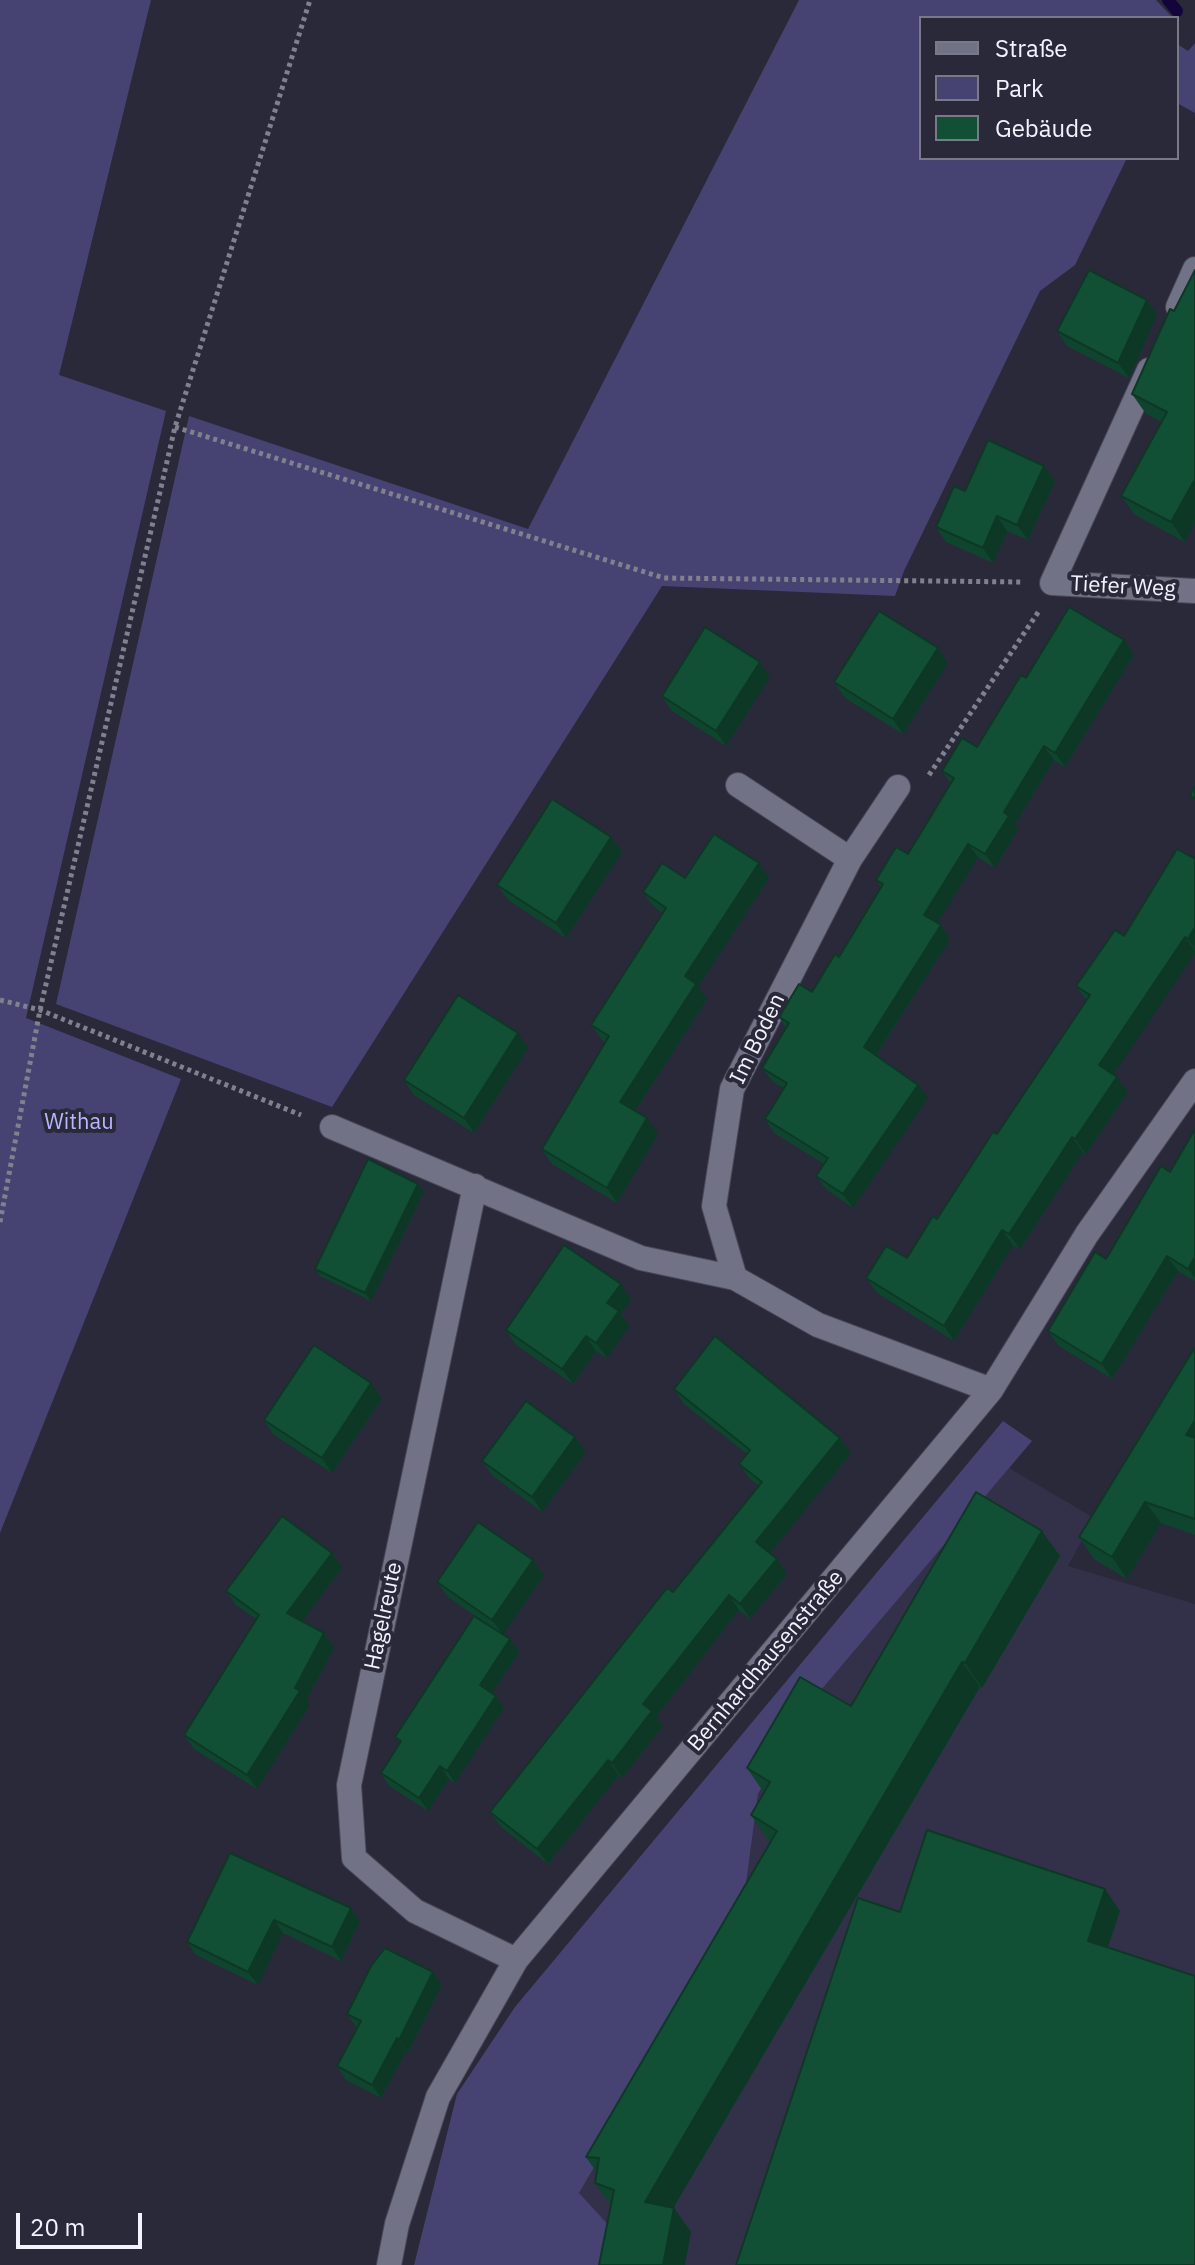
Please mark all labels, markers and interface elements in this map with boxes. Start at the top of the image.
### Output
legend [919,16,1179,160]
text: Straße [995,32,1067,64]
text: Park [995,72,1044,104]
text: Gebäude [995,112,1092,144]
street label: Tiefer Weg [1070,571,1176,603]
street label: Im Boden [725,990,791,1088]
park label: Withau [44,1110,114,1136]
street label: Hagelreute [360,1560,408,1672]
street label: Bernhardhausenstraße [683,1565,849,1757]
scale bar [20,2197,146,2247]
text: 20 m [30,2211,85,2243]

